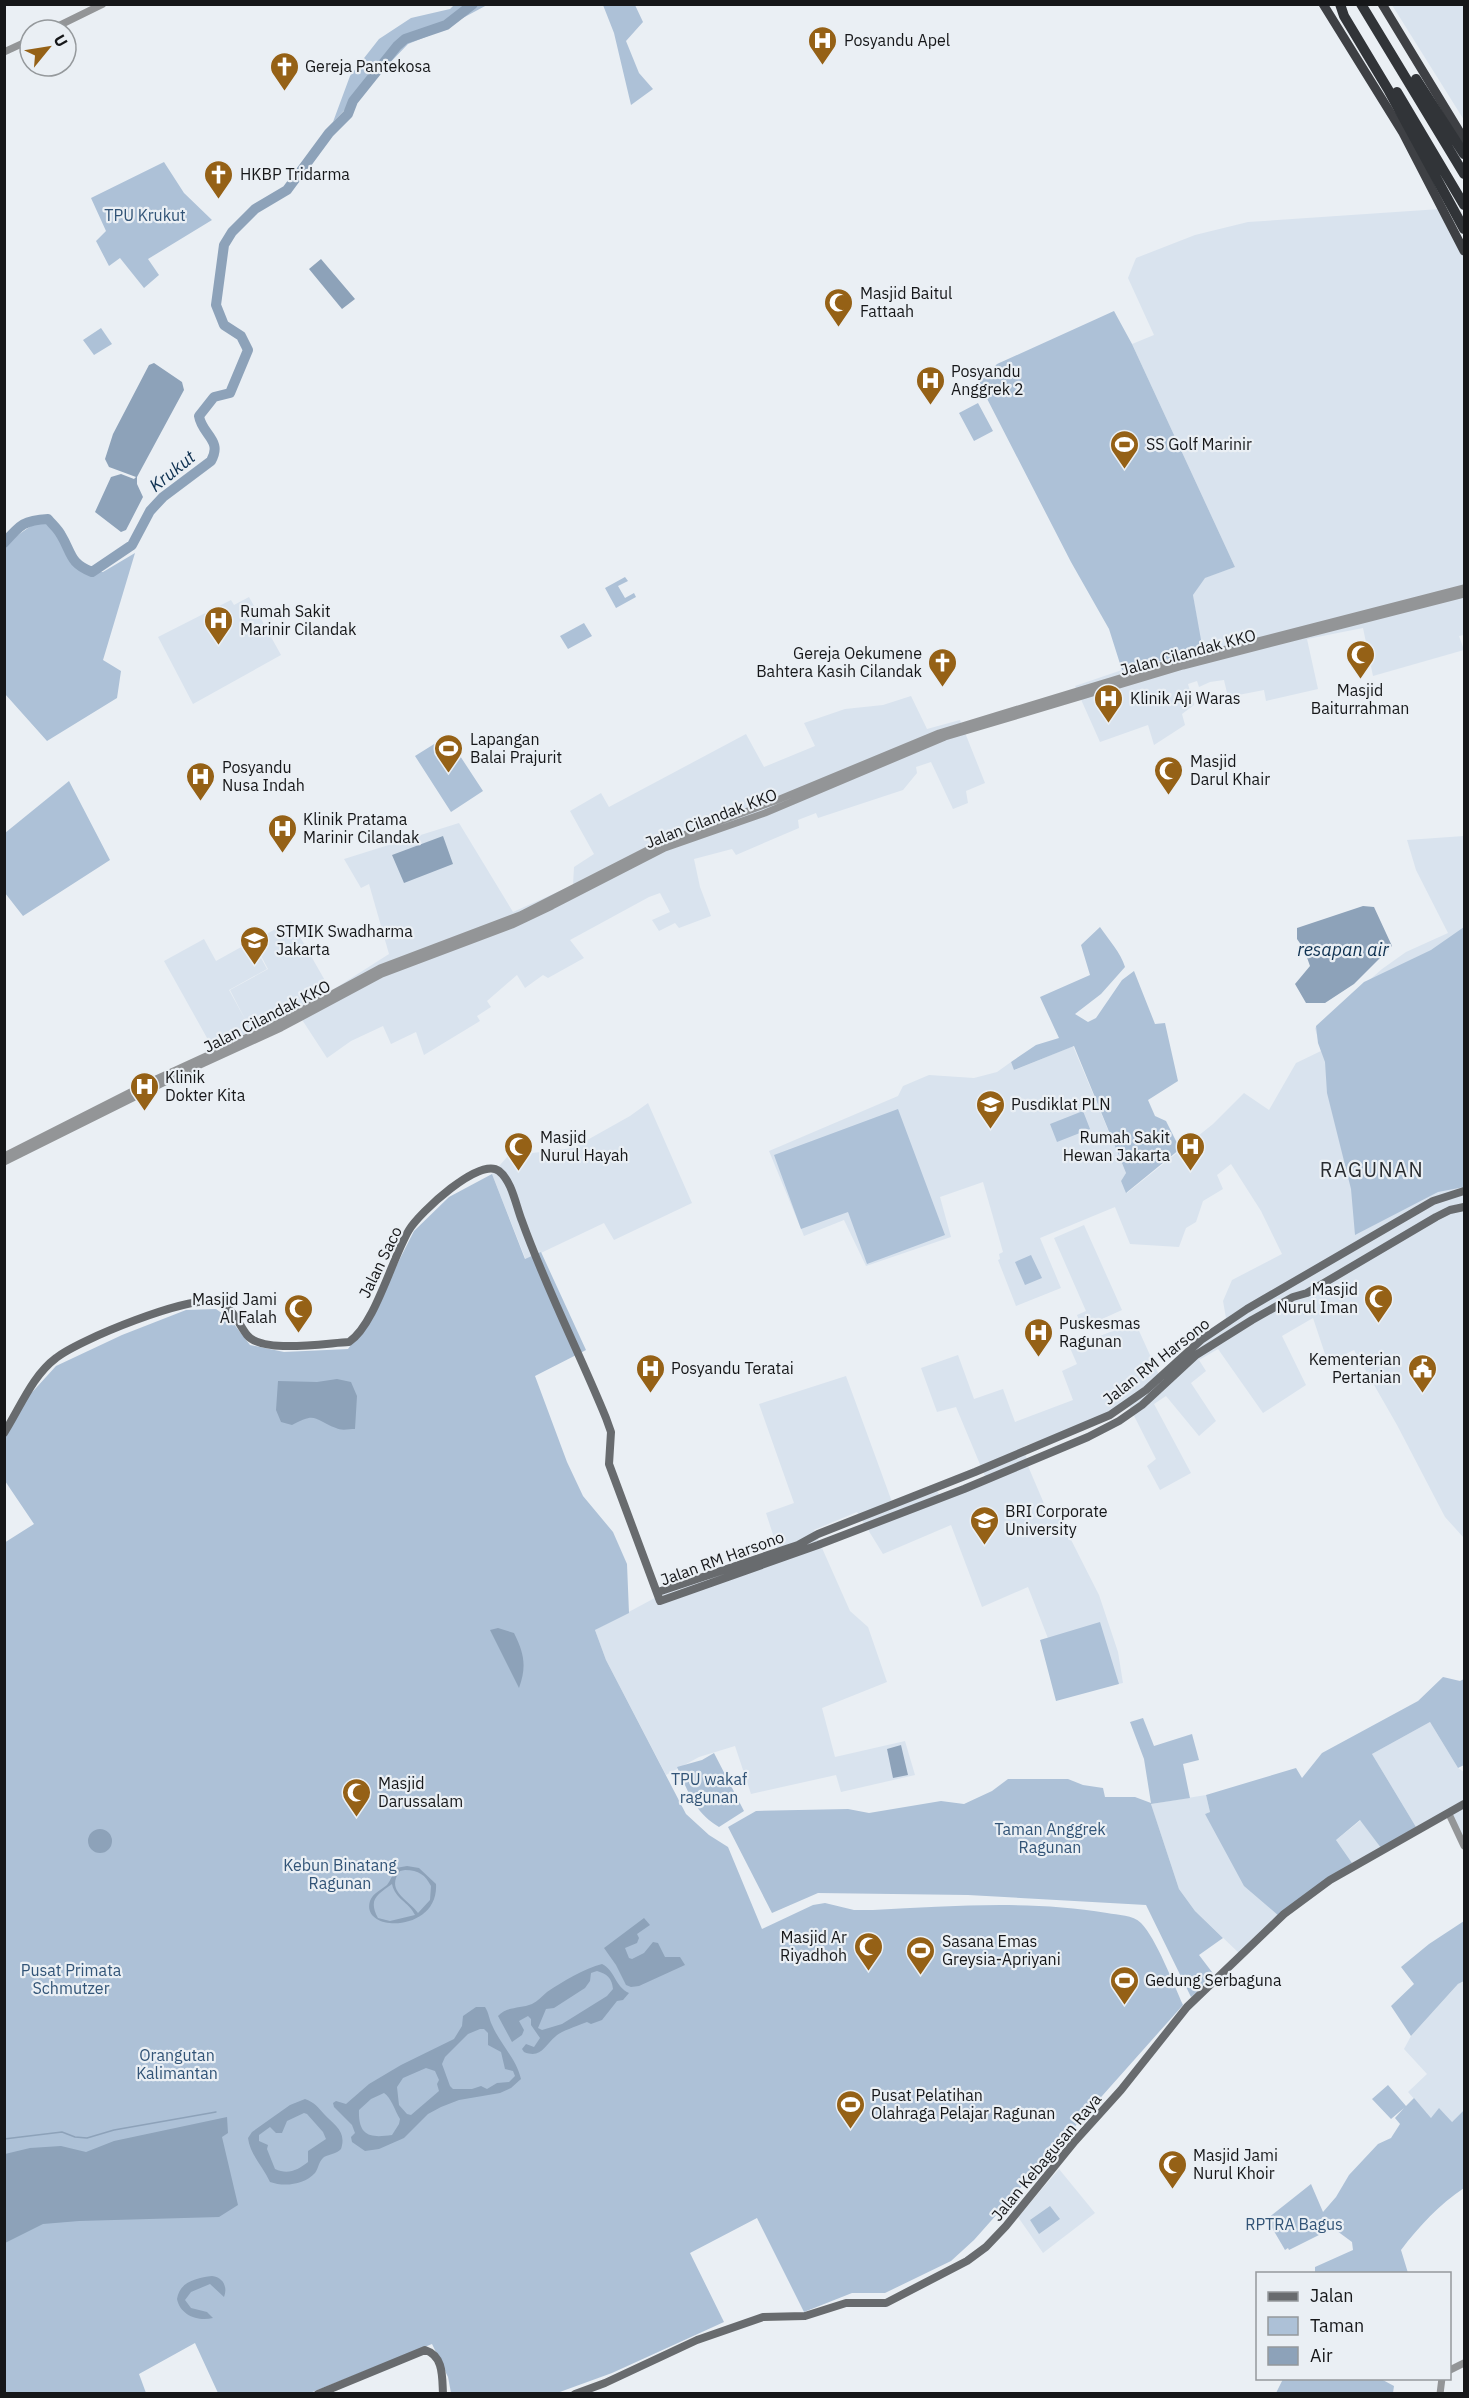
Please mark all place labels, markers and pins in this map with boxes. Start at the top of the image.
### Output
hospital icon: Posyandu Apel [807,24,839,66]
place label: Posyandu Apel [844,30,950,50]
church icon: Gereja Pantekosa [268,50,300,92]
place label: Gereja Pantekosa [305,56,431,76]
church icon: HKBP Tridarma [203,158,235,200]
place label: HKBP Tridarma [240,164,350,184]
place label: Masjid Baitul Fattaah [860,283,952,321]
mosque icon: Masjid Baitul Fattaah [823,286,855,328]
place label: Posyandu Anggrek 2 [951,361,1024,399]
hospital icon: Posyandu Anggrek 2 [914,364,946,406]
sports icon: SS Golf Marinir [1109,428,1141,470]
place label: SS Golf Marinir [1146,434,1252,454]
place label: Rumah Sakit Marinir Cilandak [240,601,357,639]
hospital icon: Rumah Sakit Marinir Cilandak [203,604,235,646]
mosque icon: Masjid Baiturrahman [1344,638,1376,680]
place label: Gereja Oekumene Bahtera Kasih Cilandak [756,643,923,681]
church icon: Gereja Oekumene Bahtera Kasih Cilandak [927,646,959,688]
place label: Masjid Baiturrahman [1311,680,1409,718]
hospital icon: Klinik Aji Waras [1093,682,1125,724]
place label: Klinik Aji Waras [1130,688,1241,708]
place label: Lapangan Balai Prajurit [470,729,562,767]
sports icon: Lapangan Balai Prajurit [433,732,465,774]
place label: Masjid Darul Khair [1190,751,1270,789]
mosque icon: Masjid Darul Khair [1153,754,1185,796]
place label: Posyandu Nusa Indah [222,757,305,795]
hospital icon: Posyandu Nusa Indah [185,760,217,802]
place label: Klinik Pratama Marinir Cilandak [303,809,420,847]
hospital icon: Klinik Pratama Marinir Cilandak [266,812,298,854]
place label: STMIK Swadharma Jakarta [276,921,413,959]
school or university icon: STMIK Swadharma Jakarta [239,924,271,966]
place label: Klinik Dokter Kita [165,1067,246,1105]
hospital icon: Klinik Dokter Kita [128,1070,160,1112]
school or university icon: Pusdiklat PLN [974,1088,1006,1130]
place label: Pusdiklat PLN [1011,1094,1111,1114]
place label: Masjid Nurul Hayah [540,1127,629,1165]
place label: Rumah Sakit Hewan Jakarta [1063,1127,1170,1165]
mosque icon: Masjid Nurul Hayah [503,1130,535,1172]
hospital icon: Rumah Sakit Hewan Jakarta [1175,1130,1207,1172]
place label: Masjid Nurul Iman [1277,1279,1358,1317]
mosque icon: Masjid Nurul Iman [1363,1282,1395,1324]
place label: Masjid Jami Al Falah [192,1289,277,1327]
mosque icon: Masjid Jami Al Falah [282,1292,314,1334]
place label: Puskesmas Ragunan [1059,1313,1141,1351]
hospital icon: Puskesmas Ragunan [1022,1316,1054,1358]
place label: Kementerian Pertanian [1309,1349,1401,1387]
hospital icon: Posyandu Teratai [634,1352,666,1394]
public building icon: Kementerian Pertanian [1406,1352,1438,1394]
place label: Posyandu Teratai [671,1358,794,1378]
place label: BRI Corporate University [1005,1501,1108,1539]
school or university icon: BRI Corporate University [968,1504,1000,1546]
place label: Masjid Darussalam [378,1773,463,1811]
mosque icon: Masjid Darussalam [341,1776,373,1818]
place label: Masjid Ar Riyadhoh [780,1927,847,1965]
mosque icon: Masjid Ar Riyadhoh [852,1930,884,1972]
place label: Sasana Emas Greysia-Apriyani [942,1931,1061,1969]
sports icon: Sasana Emas Greysia-Apriyani [905,1934,937,1976]
sports icon: Gedung Serbaguna [1108,1964,1140,2006]
place label: Gedung Serbaguna [1145,1970,1282,1990]
place label: Pusat Pelatihan Olahraga Pelajar Ragunan [871,2085,1055,2123]
sports icon: Pusat Pelatihan Olahraga Pelajar Ragunan [834,2088,866,2130]
place label: Masjid Jami Nurul Khoir [1193,2145,1278,2183]
mosque icon: Masjid Jami Nurul Khoir [1156,2148,1188,2190]

